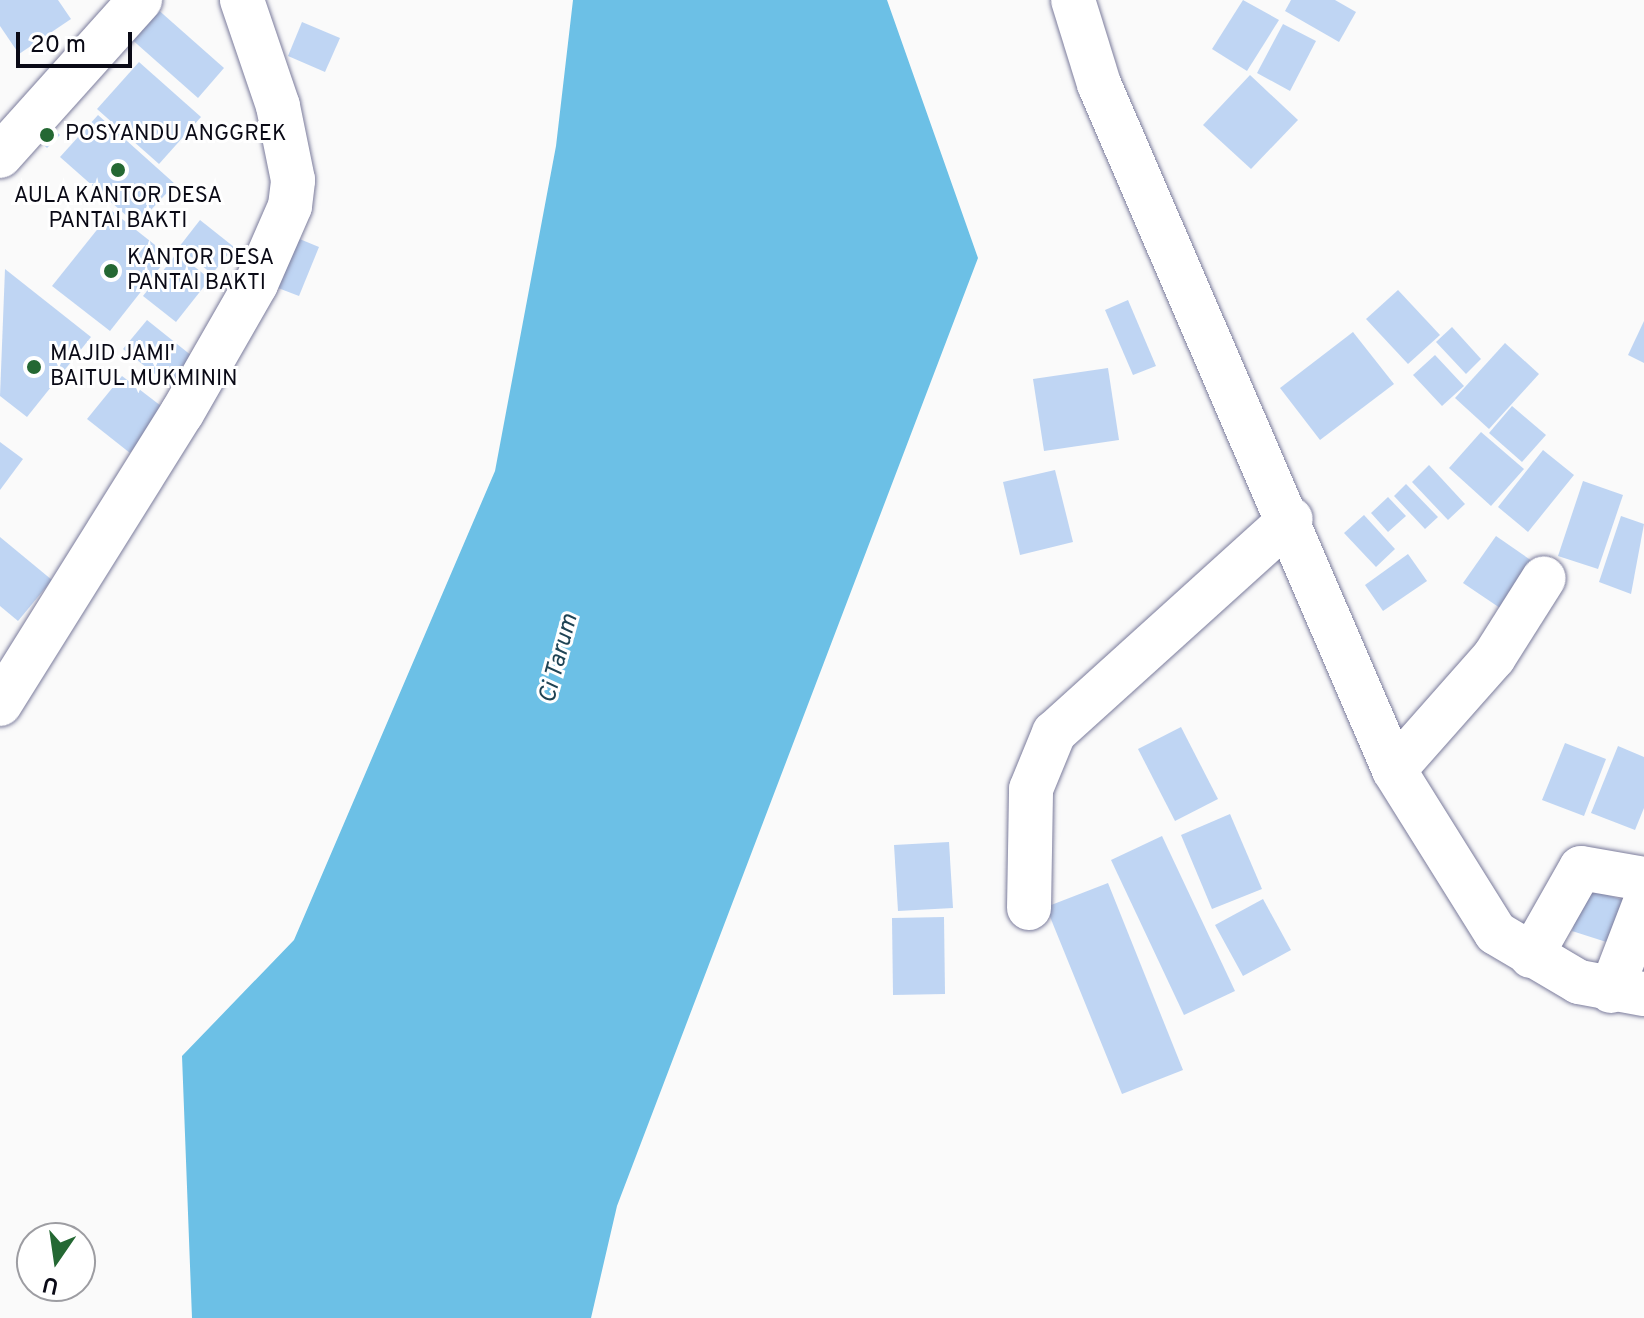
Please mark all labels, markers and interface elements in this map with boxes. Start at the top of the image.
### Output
scale bar [20,16,136,66]
text: 20 m [30,31,86,61]
place label: POSYANDU ANGGREK [65,122,287,148]
marker: POSYANDU ANGGREK [36,124,58,146]
marker: AULA KANTOR DESA PANTAI BAKTI [109,161,127,179]
place label: AULA KANTOR DESA PANTAI BAKTI [13,183,223,234]
place label: KANTOR DESA PANTAI BAKTI [127,245,274,296]
marker: KANTOR DESA PANTAI BAKTI [102,262,120,280]
place label: MAJID JAMI' BAITUL MUKMININ [50,341,238,392]
marker: MAJID JAMI' BAITUL MUKMININ [25,358,43,376]
water label: Ci Tarum [534,611,586,707]
north arrow [16,1222,96,1302]
text: U [40,1269,62,1299]

